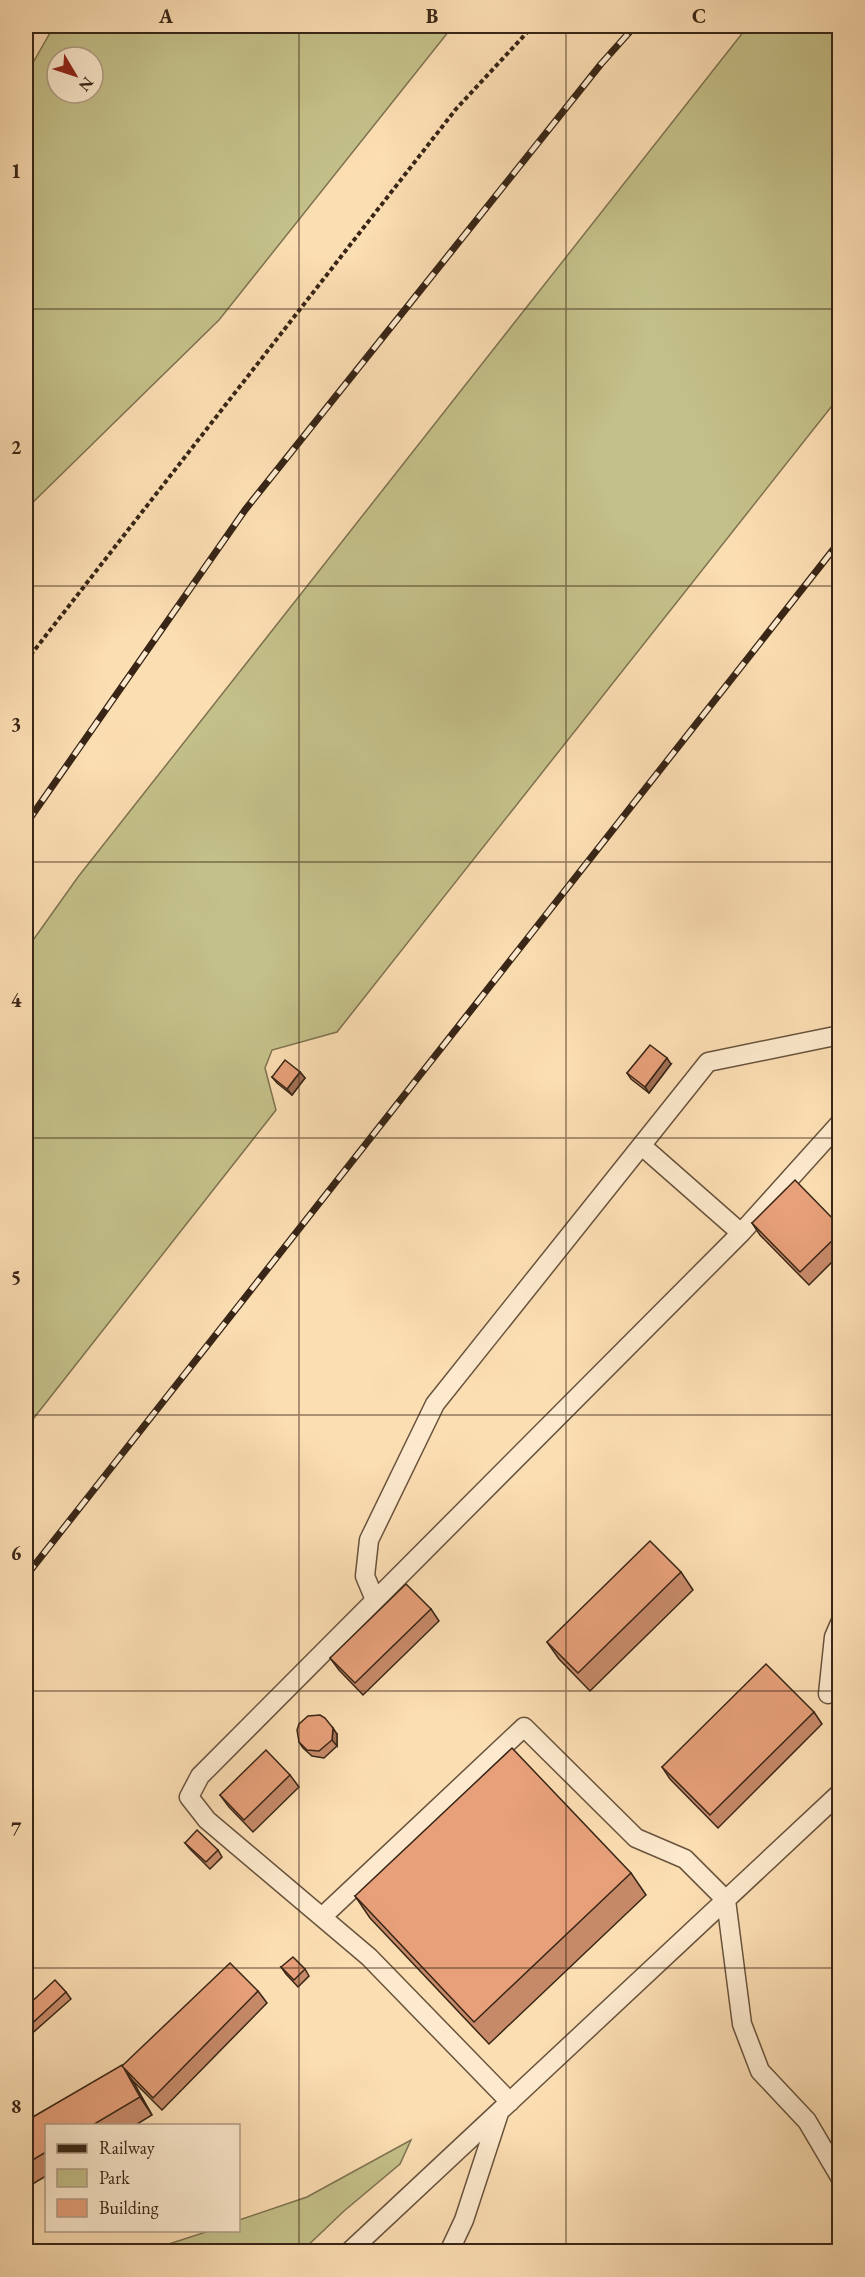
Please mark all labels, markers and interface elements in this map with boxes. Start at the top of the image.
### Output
text: A [158,3,174,29]
text: B [426,3,438,29]
text: C [692,3,706,29]
north arrow [45,45,105,105]
text: N [74,72,99,96]
text: 1 [11,158,21,184]
text: 2 [11,434,22,460]
text: 3 [11,711,21,737]
text: 4 [11,987,22,1013]
text: 5 [11,1264,21,1290]
text: 6 [11,1540,22,1566]
text: 7 [11,1816,22,1842]
text: 8 [11,2093,21,2119]
legend [45,2124,240,2232]
text: Railway [99,2136,155,2159]
text: Park [99,2166,130,2189]
text: Building [99,2196,159,2219]

